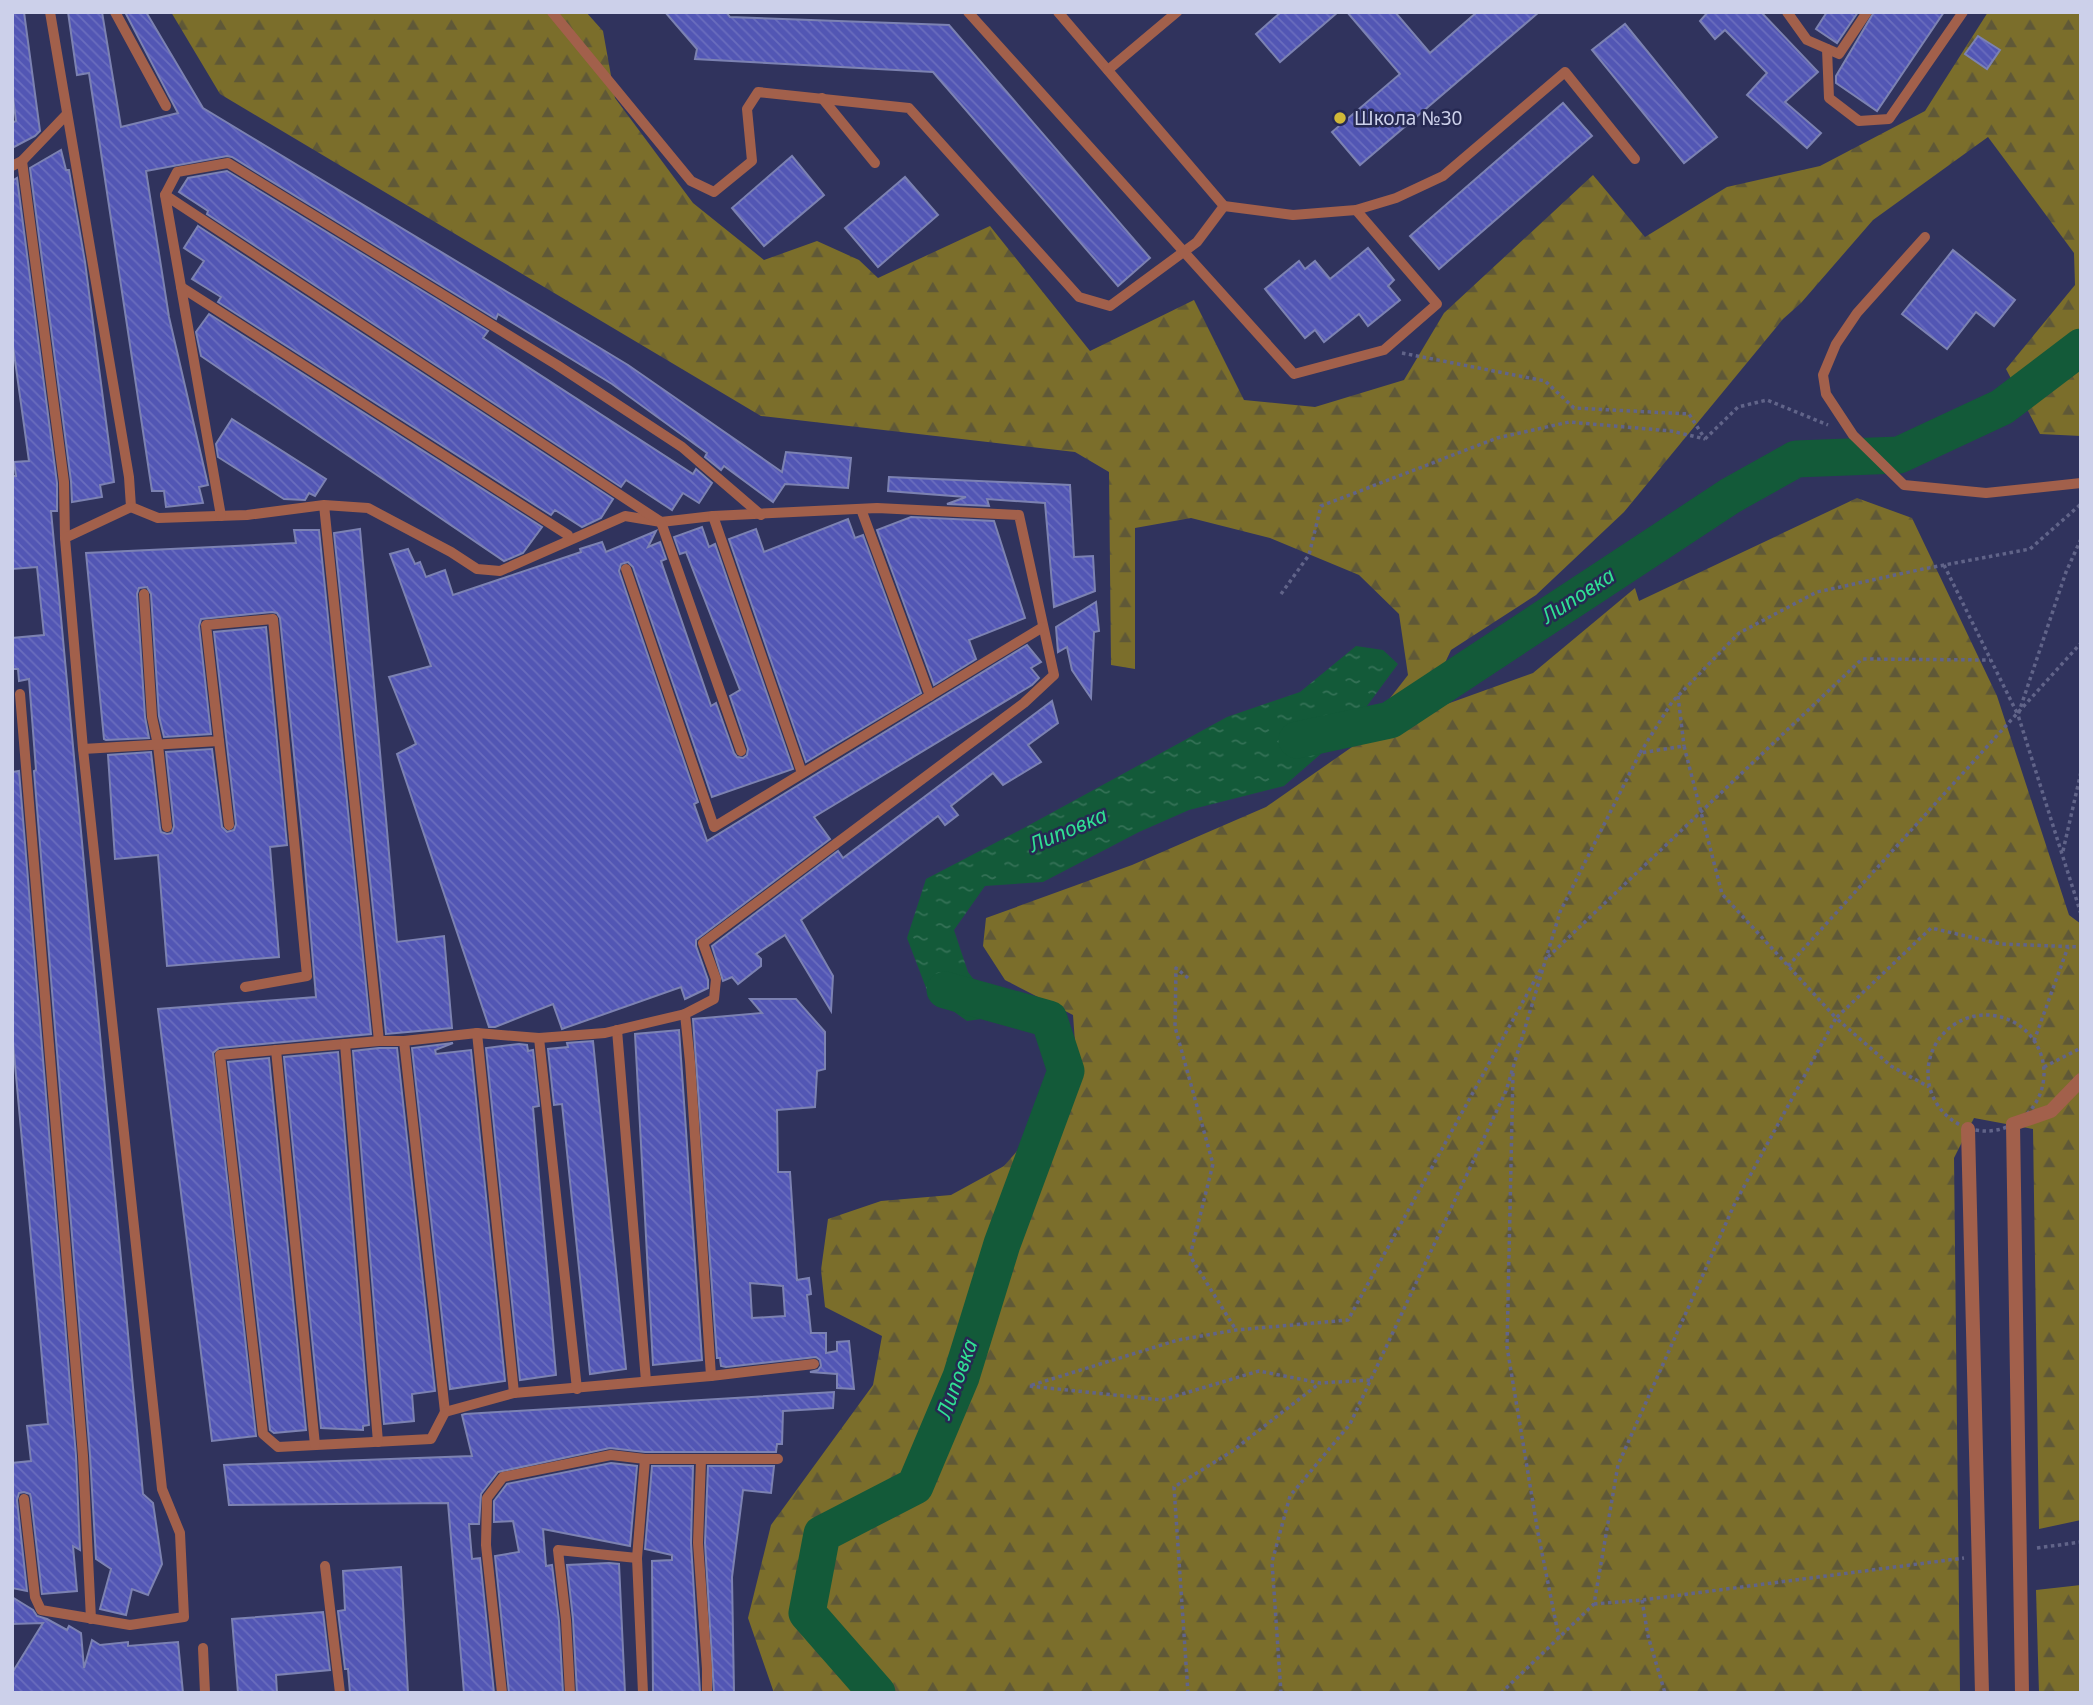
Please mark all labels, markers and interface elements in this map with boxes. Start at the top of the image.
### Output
place label: Школа №30 [1354,105,1462,131]
marker: Школа №30 [1332,110,1348,126]
water label: Липовка [1534,561,1620,630]
water label: Липовка [1023,800,1111,858]
water label: Липовка [928,1335,983,1423]

